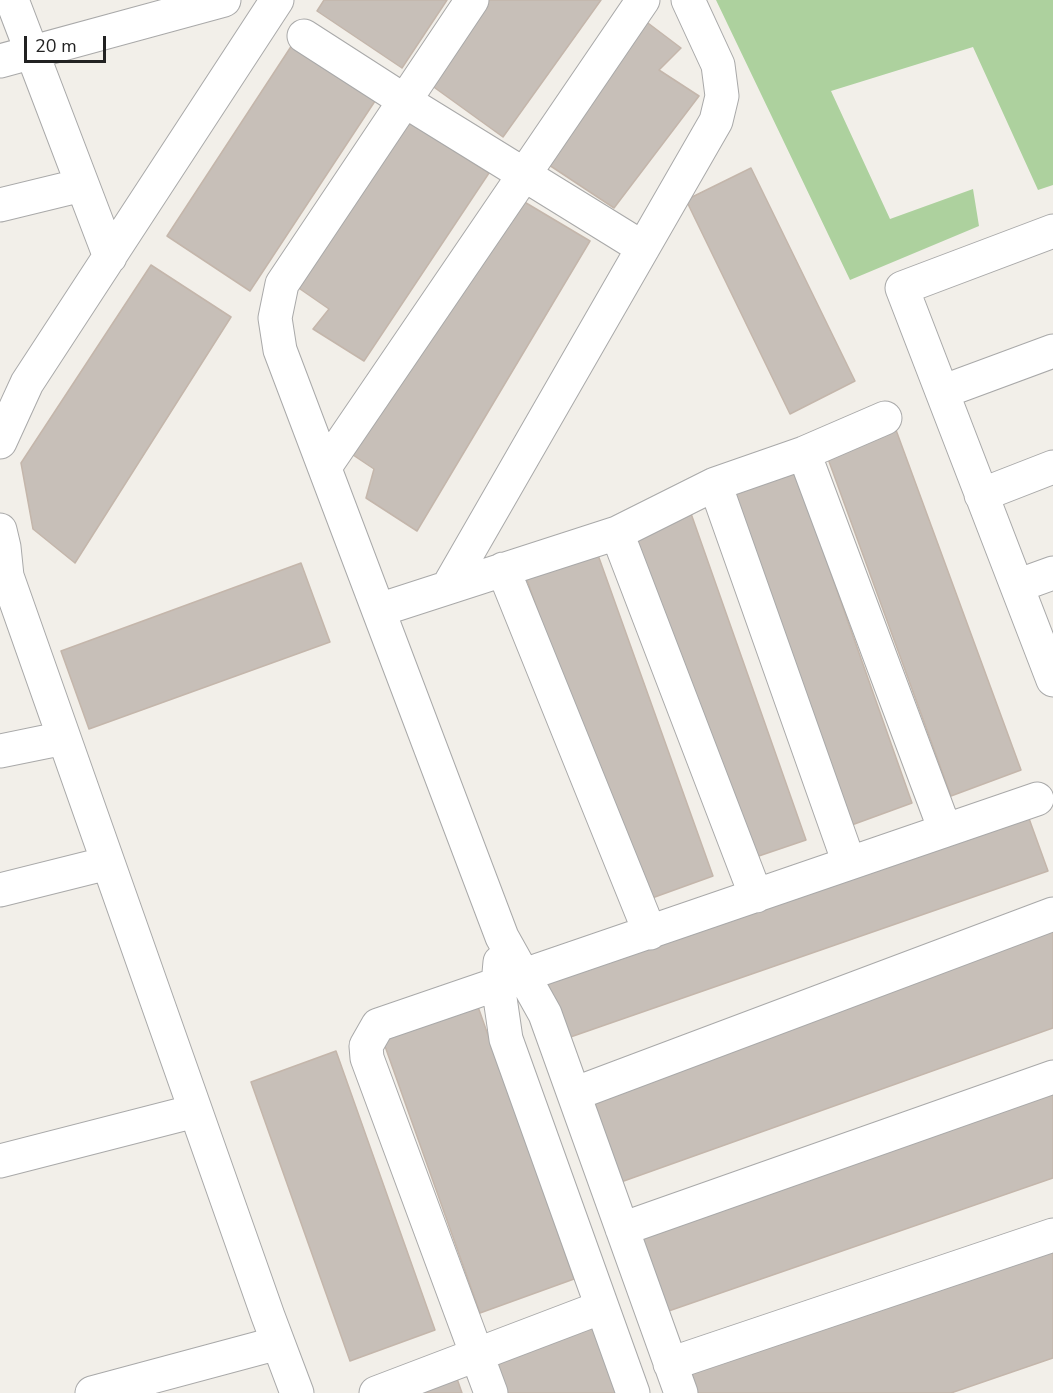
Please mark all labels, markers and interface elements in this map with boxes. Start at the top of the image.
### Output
scale bar [27,24,110,62]
text: 20 m [35,34,77,58]

